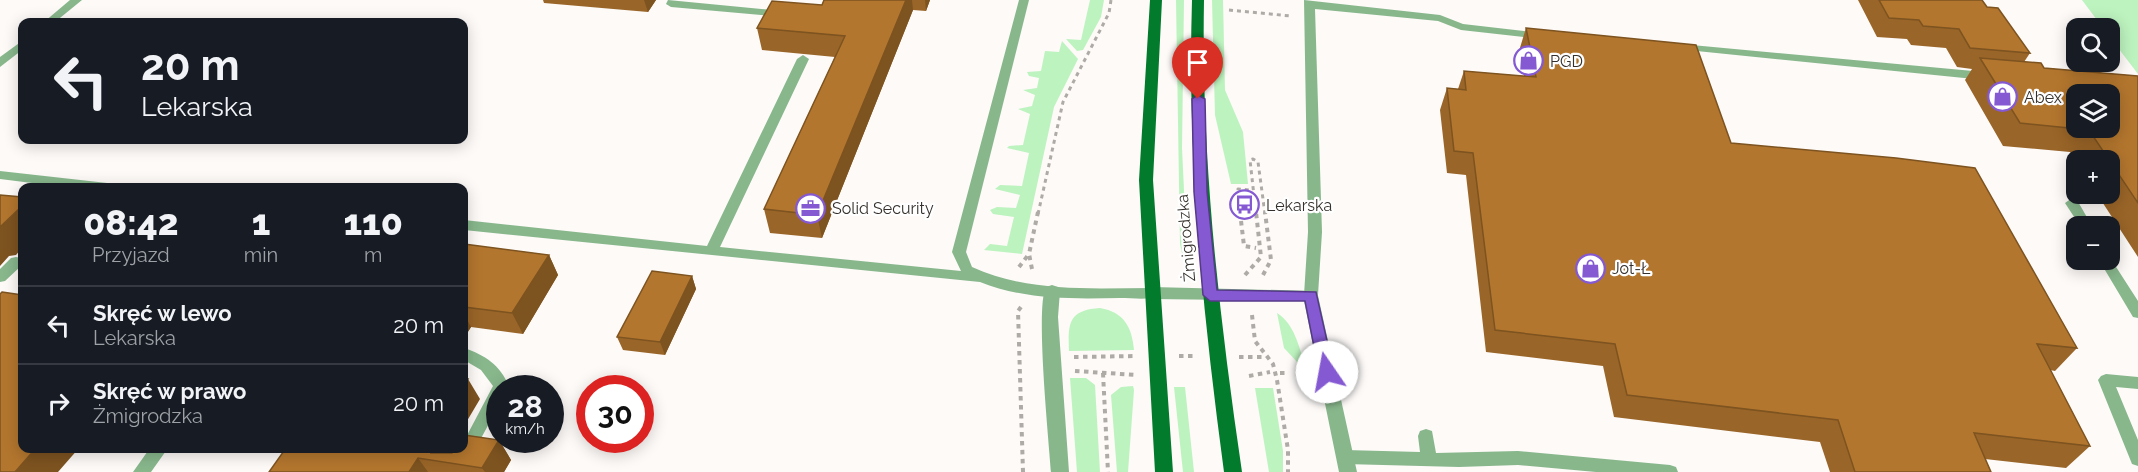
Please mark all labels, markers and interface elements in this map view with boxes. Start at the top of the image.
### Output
map controls [2066,18,2120,270]
button: search [2066,18,2120,72]
pin [1172,37,1223,99]
text: 20 m [141,41,240,90]
icon: left [42,42,120,120]
shop icon: PGD [1513,45,1545,77]
icon: arrive [1181,46,1214,79]
place label: PGD [1550,52,1583,71]
shop icon: Abex [1987,81,2019,113]
button: layers [2066,84,2120,138]
place label: Abex [2024,88,2062,107]
text: Lekarska [141,91,253,122]
button: + [2066,150,2120,204]
bus stop icon: Lekarska [1229,189,1261,221]
office icon: Solid Security [795,192,827,224]
street label: Żmigrodzka [1172,193,1199,283]
place label: Lekarska [1266,196,1332,215]
place label: Solid Security [832,199,934,218]
text: 08:42 [83,201,179,243]
text: 1 [252,201,270,243]
text: 110 [343,201,403,243]
button: − [2066,216,2120,270]
text: Przyjazd [92,243,170,267]
text: min [244,243,278,267]
text: m [364,243,382,267]
shop icon: Jot-Ł [1575,252,1607,284]
place label: Jot-Ł [1612,259,1651,278]
text: Skręć w lewo [93,300,232,326]
icon: left [42,309,75,342]
text: 20 m [393,312,444,338]
text: Lekarska [93,326,176,350]
position arrow [1295,340,1359,404]
speed limit sign: 30 [576,375,654,453]
text: Skręć w prawo [93,378,246,404]
icon: right [42,387,75,420]
text: 28 [507,389,543,424]
text: 20 m [393,390,444,416]
text: Żmigrodzka [93,404,203,428]
text: km/h [505,420,545,438]

